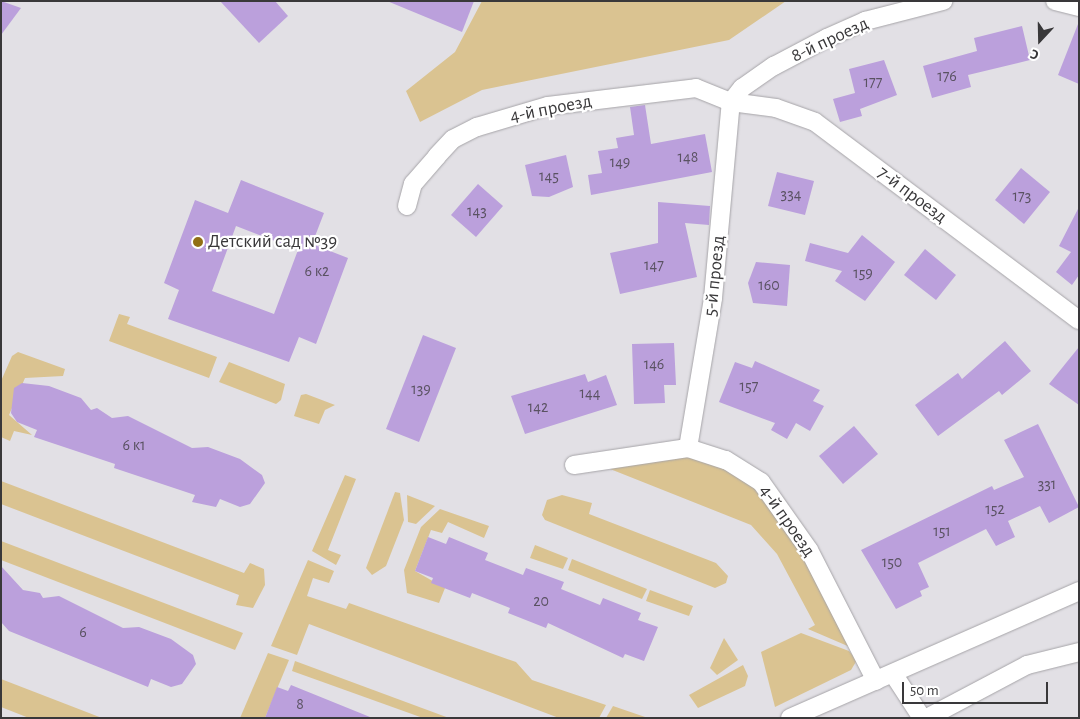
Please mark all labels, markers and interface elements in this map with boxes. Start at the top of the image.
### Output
street label: 8-й проезд [788,12,872,68]
north arrow [1015,15,1065,65]
text: С [1028,46,1041,62]
house number: 176 [937,66,957,86]
house number: 177 [864,72,882,92]
street label: 4-й проезд [508,90,594,128]
house number: 148 [678,147,698,167]
house number: 149 [610,152,630,172]
street label: 7-й проезд [873,161,951,229]
house number: 145 [539,166,559,186]
house number: 334 [781,184,801,204]
house number: 173 [1013,186,1031,206]
house number: 143 [467,201,487,221]
place label: Детский сад №39 [208,231,337,253]
street label: 5-й проезд [699,234,731,318]
marker: Детский сад №39 [192,236,204,248]
house number: 147 [644,255,664,275]
house number: 6 к2 [305,261,329,281]
house number: 159 [853,263,873,283]
house number: 160 [758,275,780,295]
house number: 146 [644,354,664,374]
house number: 157 [740,376,758,396]
house number: 139 [411,379,431,399]
house number: 144 [580,383,600,403]
house number: 142 [528,397,548,417]
house number: 6 к1 [122,435,146,455]
house number: 331 [1038,474,1056,494]
street label: 4-й проезд [754,481,820,561]
house number: 152 [985,499,1005,519]
house number: 151 [933,521,951,541]
house number: 150 [882,552,902,572]
house number: 20 [533,591,549,611]
house number: 6 [79,622,87,642]
scale bar [905,672,1051,704]
text: 50 m [910,683,939,698]
house number: 8 [296,694,304,714]

